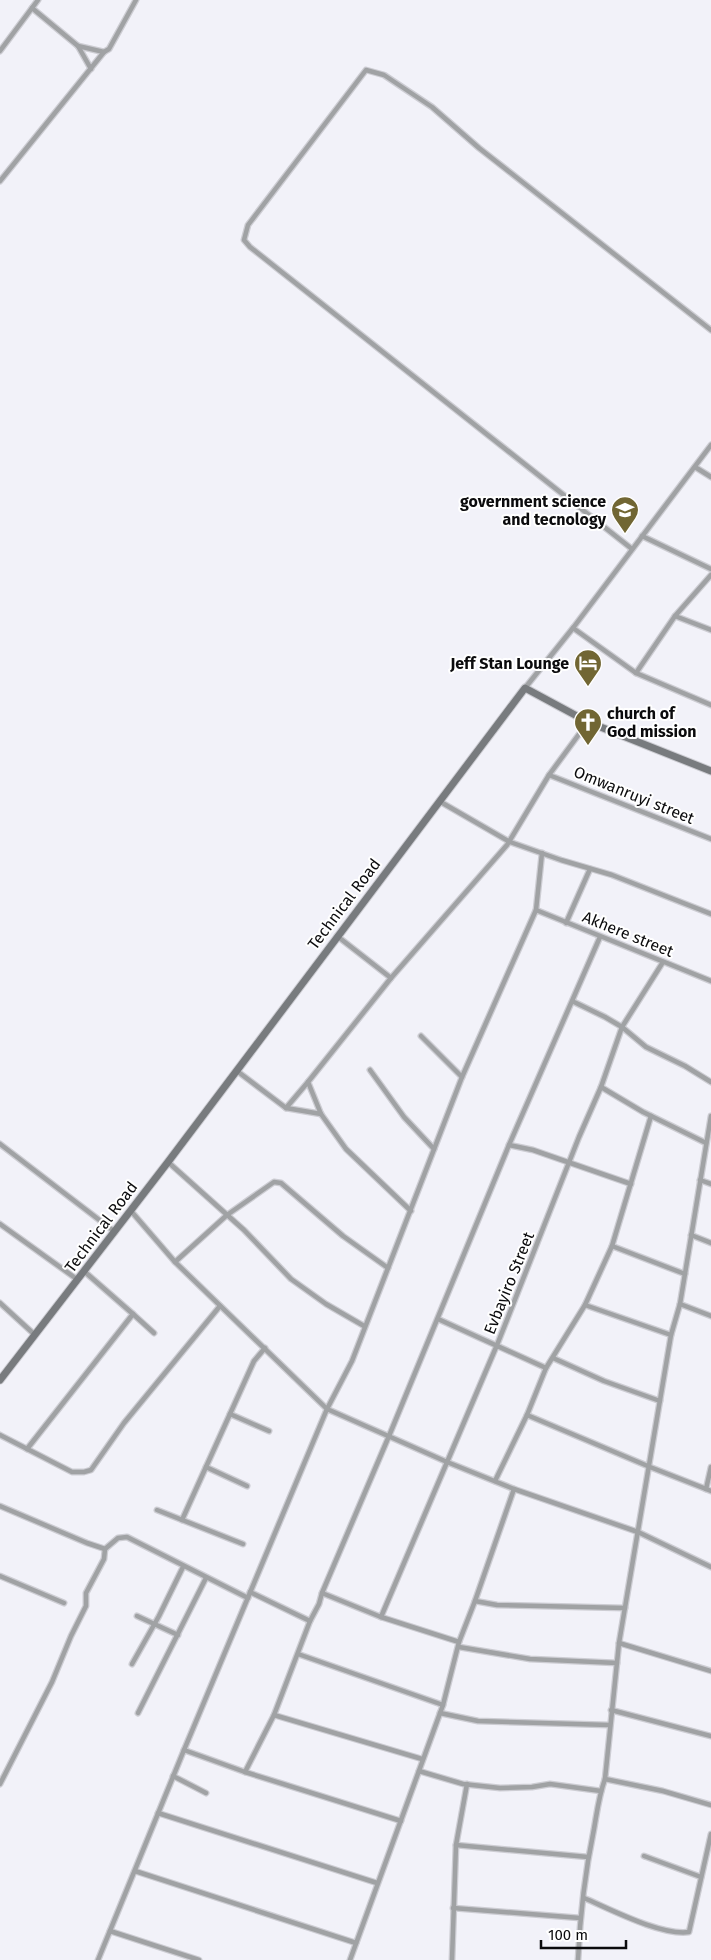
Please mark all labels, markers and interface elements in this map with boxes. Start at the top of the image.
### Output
place label: government science and tecnology [460,492,607,529]
school or university icon: government science and tecnology [610,495,640,534]
hotel icon: Jeff Stan Lounge [573,648,603,687]
place label: Jeff Stan Lounge [449,654,569,673]
place label: church of God mission [607,704,697,741]
church icon: church of God mission [573,707,603,746]
street label: Omwanruyi street [571,762,697,828]
street label: Technical Road [304,855,384,953]
street label: Akhere street [580,907,676,961]
street label: Technical Road [61,1178,141,1276]
street label: Evbayiro Street [480,1229,538,1337]
scale bar [541,1918,626,1950]
text: 100 m [548,1926,588,1944]

